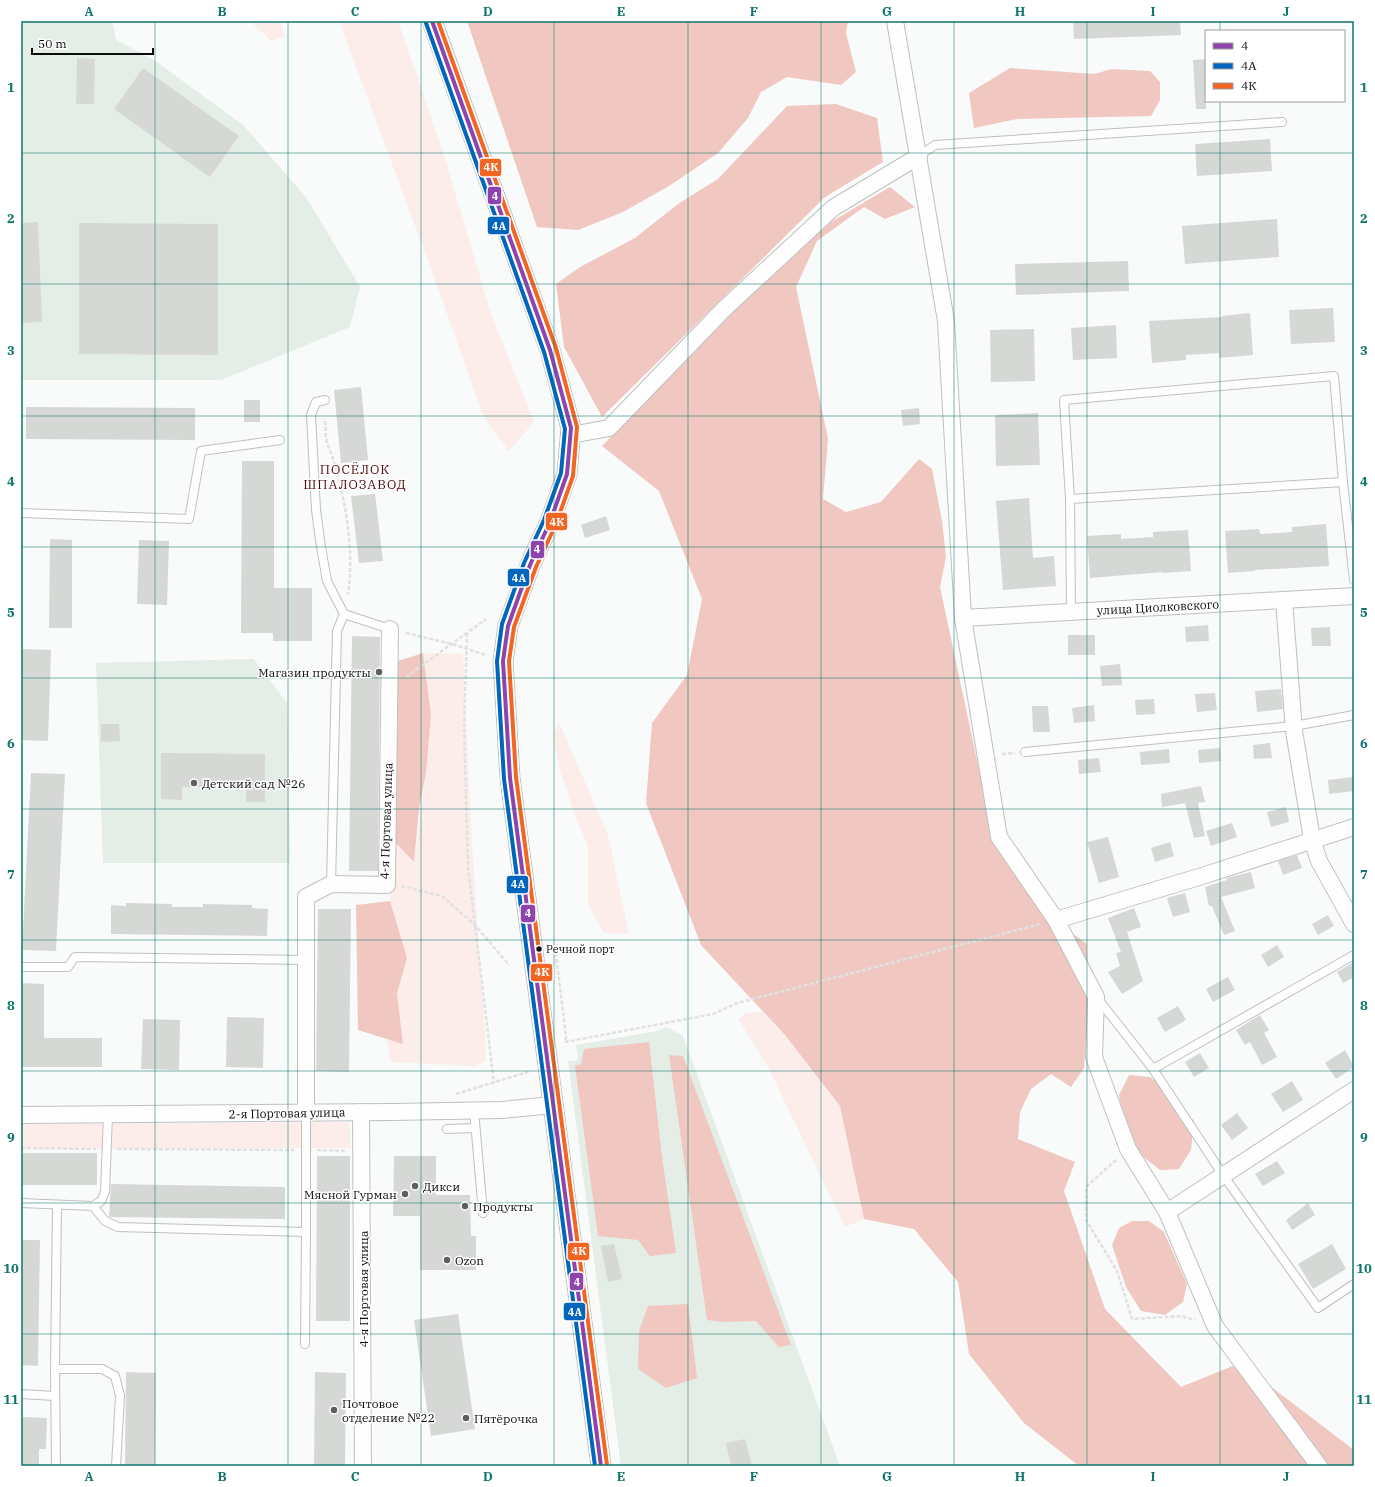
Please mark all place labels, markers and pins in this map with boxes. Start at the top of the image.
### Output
place label: Магазин продукты [258,665,371,680]
marker: Магазин продукты [374,667,384,677]
place label: Детский сад №26 [202,776,305,791]
marker: Детский сад №26 [189,778,199,788]
place label: Речной порт [546,942,615,956]
marker: Речной порт [534,944,544,954]
place label: Дикси [423,1179,460,1194]
marker: Дикси [410,1181,420,1191]
place label: Мясной Гурман [304,1187,397,1202]
marker: Мясной Гурман [400,1189,410,1199]
place label: Продукты [473,1199,534,1214]
marker: Продукты [460,1201,470,1211]
place label: Ozon [455,1253,484,1268]
marker: Ozon [442,1255,452,1265]
place label: Почтовое отделение №22 [342,1396,435,1425]
marker: Почтовое отделение №22 [329,1405,339,1415]
place label: Пятёрочка [474,1411,539,1426]
marker: Пятёрочка [461,1413,471,1423]

